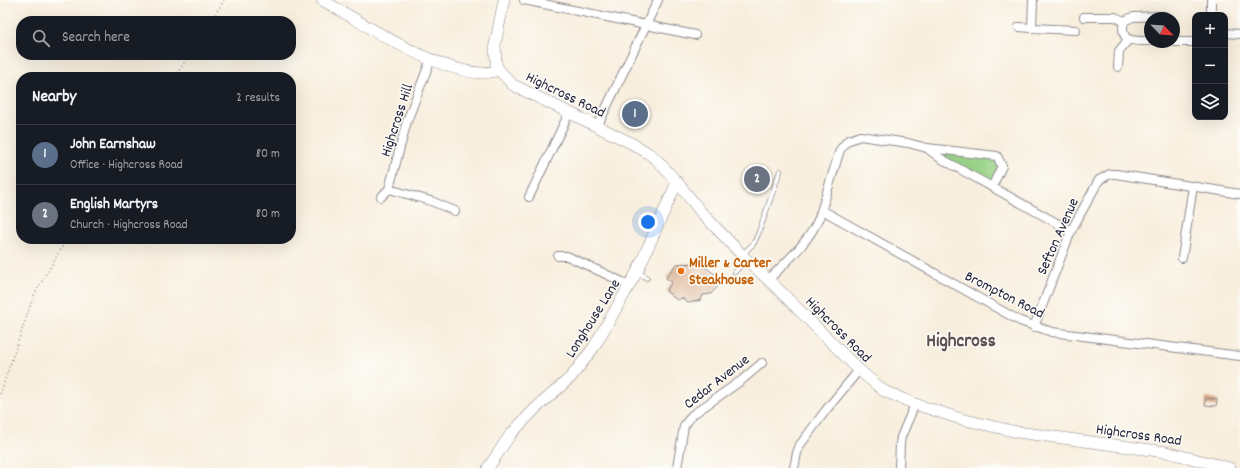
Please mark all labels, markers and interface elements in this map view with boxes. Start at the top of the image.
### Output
north arrow [1144,12,1180,48]
map controls [1192,12,1228,120]
button: + [1192,12,1228,48]
search box [16,16,296,60]
icon: search [30,27,52,49]
text: Search here [62,27,130,49]
button: − [1192,48,1228,84]
street label: Highcross Road [522,67,609,125]
street label: Highcross Hill [376,81,420,160]
button: layers [1192,84,1228,120]
text: Nearby [32,86,76,110]
text: 2 results [236,89,280,108]
pin: 1 [622,99,648,129]
text: John Earnshaw [70,134,156,156]
text: 1 [44,145,46,164]
text: 80 m [256,145,280,164]
text: Office · Highcross Road [70,156,183,175]
pin: 2 [744,164,770,194]
text: English Martyrs [70,194,158,216]
street label: Sefton Avenue [1032,194,1086,279]
text: 2 [42,205,48,224]
text: 80 m [256,205,280,224]
your location [638,212,658,232]
text: Church · Highcross Road [70,216,188,235]
place label: Miller & Carter Steakhouse [689,253,771,292]
marker: Miller & Carter Steakhouse [676,266,686,276]
street label: Brompton Road [960,266,1048,325]
street label: Longhouse Lane [561,275,627,363]
street label: Highcross Road [799,292,876,369]
district label: Highcross [926,329,996,356]
street label: Cedar Avenue [680,350,755,415]
street label: Highcross Road [1094,419,1183,453]

